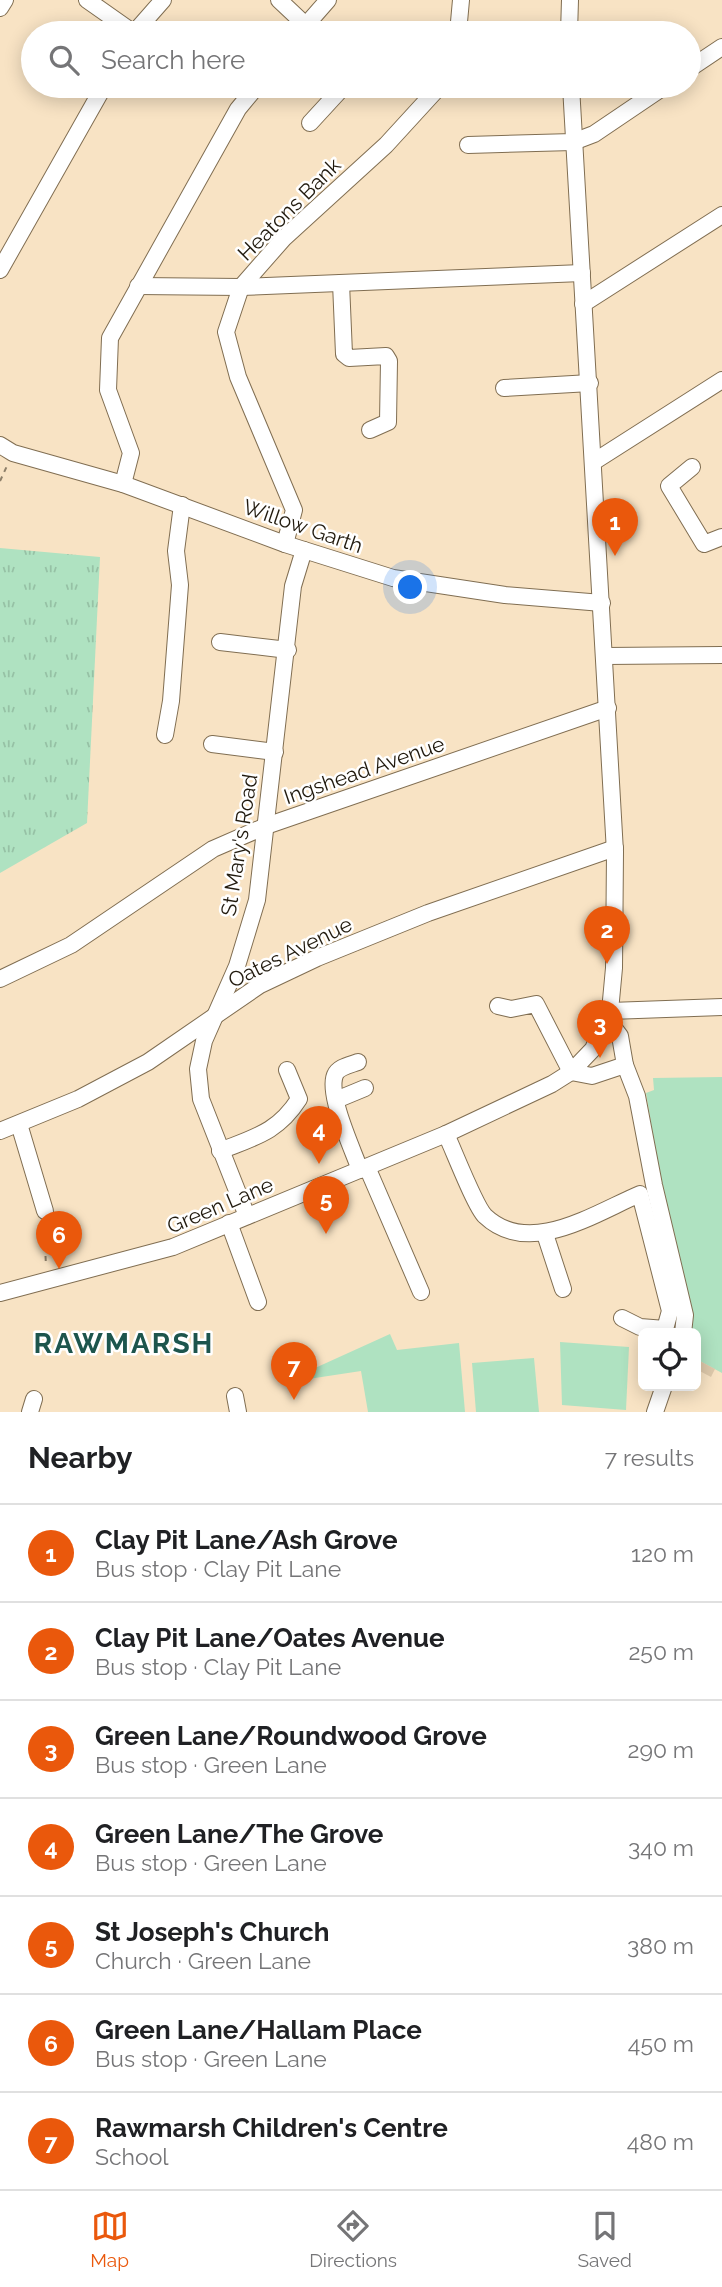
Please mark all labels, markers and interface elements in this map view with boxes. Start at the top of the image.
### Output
search box [21,21,701,98]
icon: search [45,41,83,79]
text: Search here [101,45,245,75]
street label: Heatons Bank [232,152,346,266]
street label: Willow Garth [240,494,366,558]
pin: 1 [592,498,638,556]
your location [393,570,427,604]
street label: Ingshead Avenue [280,731,448,809]
street label: St Mary's Road [215,772,263,918]
pin: 2 [584,906,630,964]
street label: Oates Avenue [224,911,356,993]
pin: 3 [577,1000,623,1058]
pin: 4 [296,1106,342,1164]
street label: Green Lane [163,1171,277,1239]
pin: 5 [303,1176,349,1234]
pin: 6 [36,1211,82,1269]
district label: RAWMARSH [34,1327,214,1360]
map controls [638,1328,701,1391]
button: locate [638,1328,701,1391]
pin: 7 [271,1342,317,1400]
text: Nearby [28,1440,132,1475]
text: 7 results [605,1444,694,1471]
text: Clay Pit Lane/Ash Grove [95,1525,397,1555]
text: 1 [45,1540,57,1567]
text: 120 m [631,1540,694,1567]
text: Bus stop · Clay Pit Lane [95,1555,341,1582]
text: Clay Pit Lane/Oates Avenue [95,1623,445,1653]
text: 2 [45,1638,57,1665]
text: 250 m [628,1638,694,1665]
text: Bus stop · Clay Pit Lane [95,1653,341,1680]
text: Green Lane/Roundwood Grove [95,1721,487,1751]
text: 3 [45,1736,57,1763]
text: 290 m [627,1736,694,1763]
text: Bus stop · Green Lane [95,1751,327,1778]
text: Green Lane/The Grove [95,1819,383,1849]
text: 4 [44,1834,58,1861]
text: 340 m [628,1834,694,1861]
text: Bus stop · Green Lane [95,1849,327,1876]
text: St Joseph's Church [95,1917,329,1947]
text: 5 [45,1932,57,1959]
text: 380 m [627,1932,694,1959]
text: Church · Green Lane [95,1947,311,1974]
text: Green Lane/Hallam Place [95,2015,422,2045]
text: 6 [44,2030,58,2057]
text: 450 m [628,2030,694,2057]
text: Bus stop · Green Lane [95,2045,327,2072]
text: Rawmarsh Children's Centre [95,2113,448,2143]
text: 7 [45,2128,57,2155]
text: 480 m [627,2128,694,2155]
text: School [95,2143,169,2170]
tab: Map [90,2207,129,2271]
tab: Directions [309,2207,397,2271]
tab: Saved [577,2207,632,2271]

